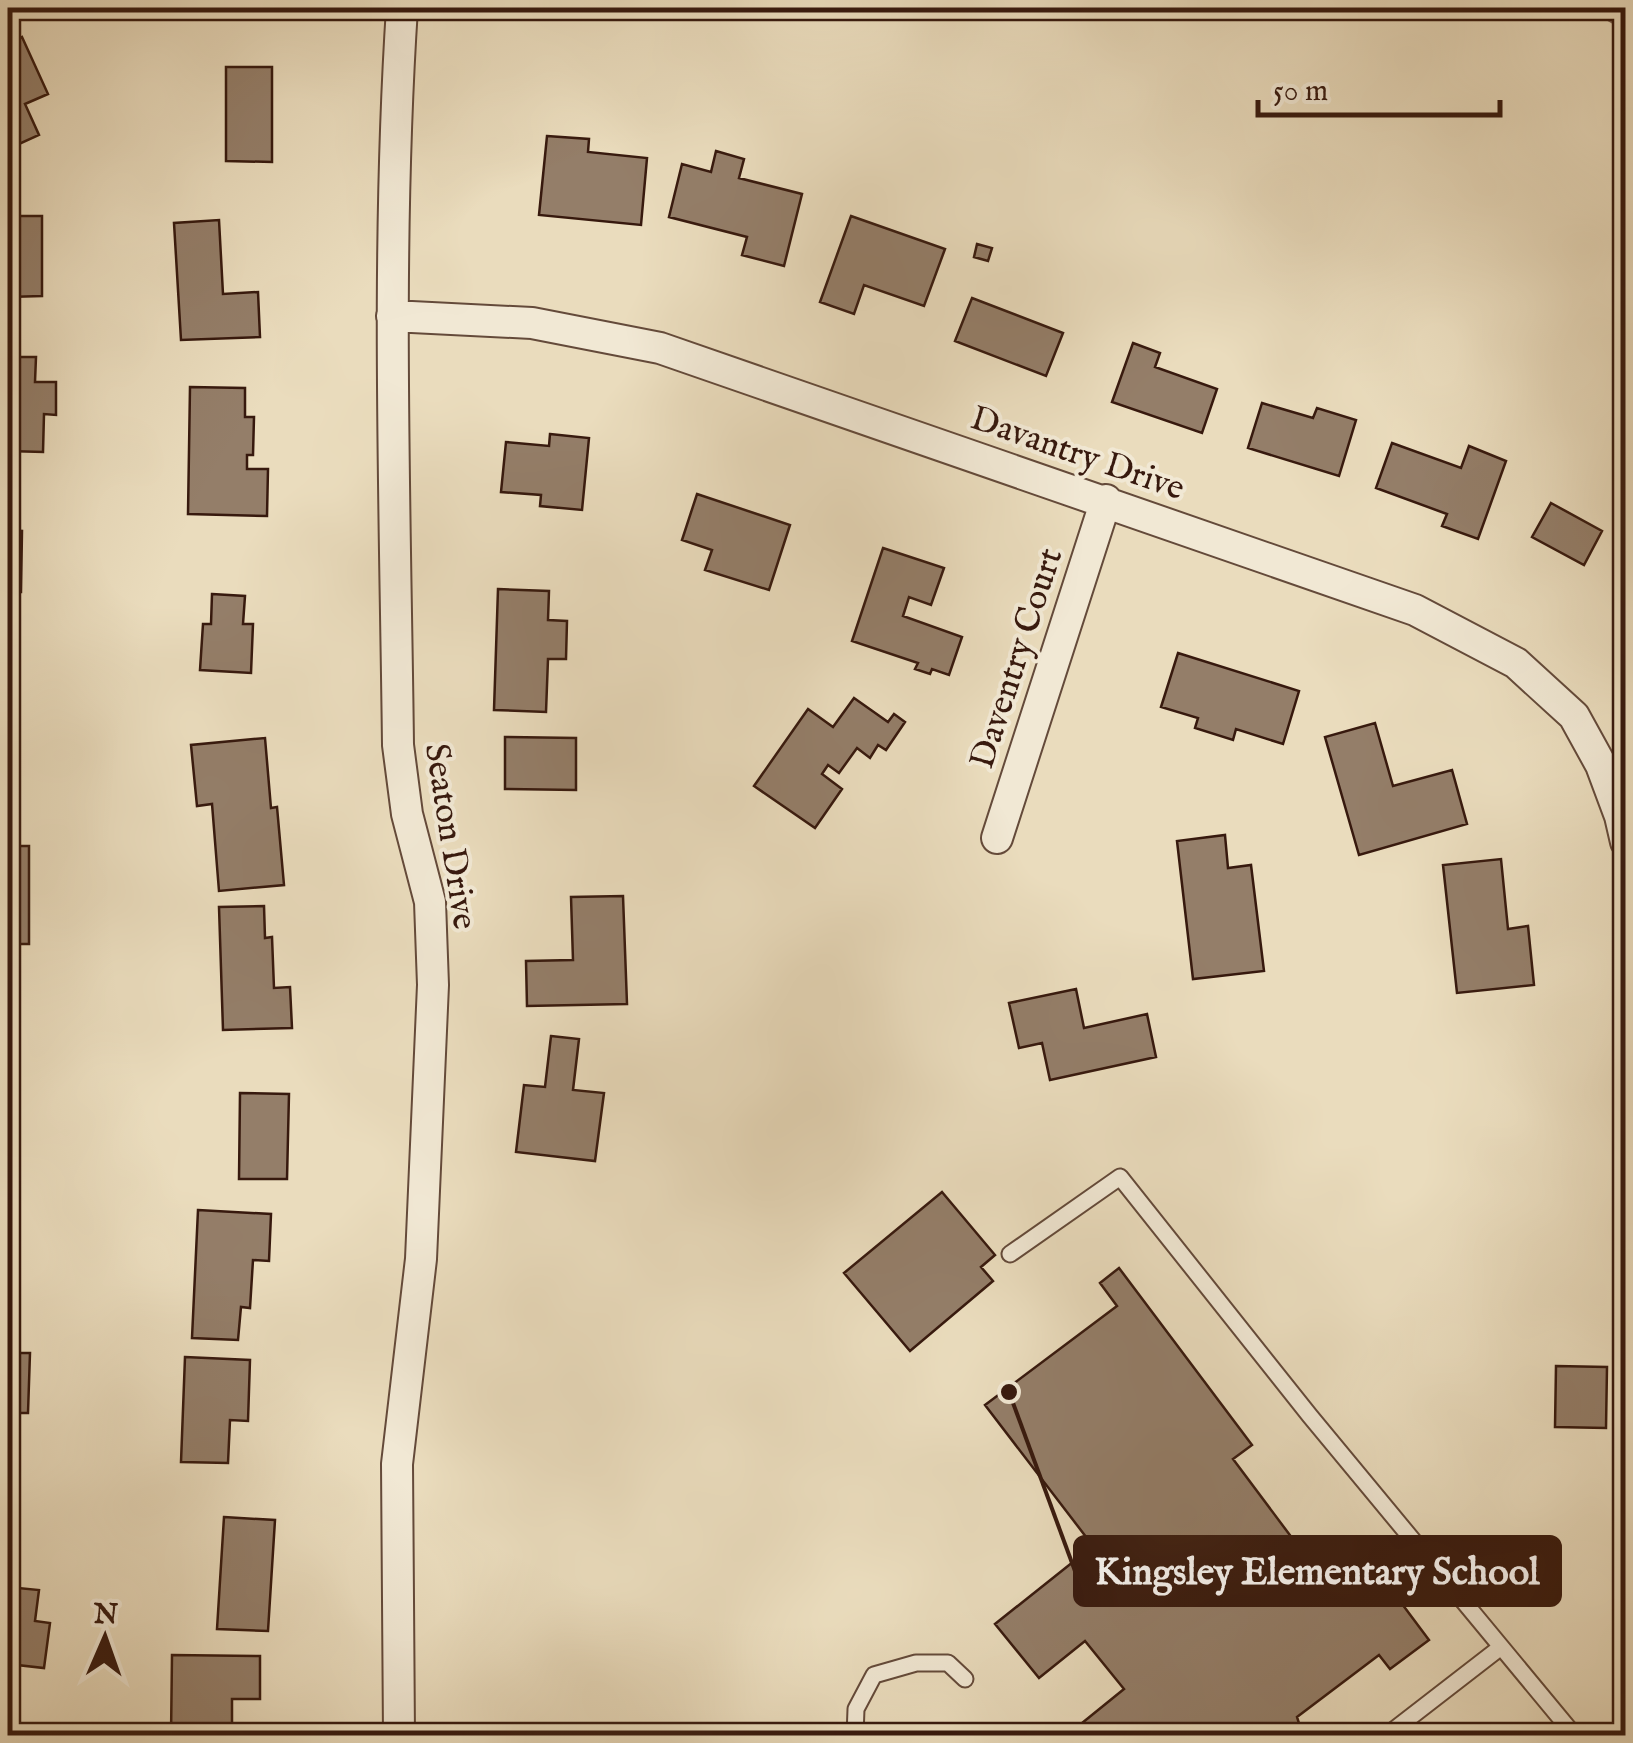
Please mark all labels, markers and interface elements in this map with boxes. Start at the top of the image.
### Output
scale bar [1258,55,1500,117]
text: 50 m [1273,73,1328,111]
street label: Davantry Drive [964,397,1190,512]
street label: Daventry Court [961,543,1074,775]
street label: Seaton Drive [413,740,486,933]
callout: Kingsley Elementary School [1075,1537,1560,1605]
text: Kingsley Elementary School [1095,1550,1540,1598]
north arrow [55,1588,155,1688]
text: N [92,1598,119,1633]

